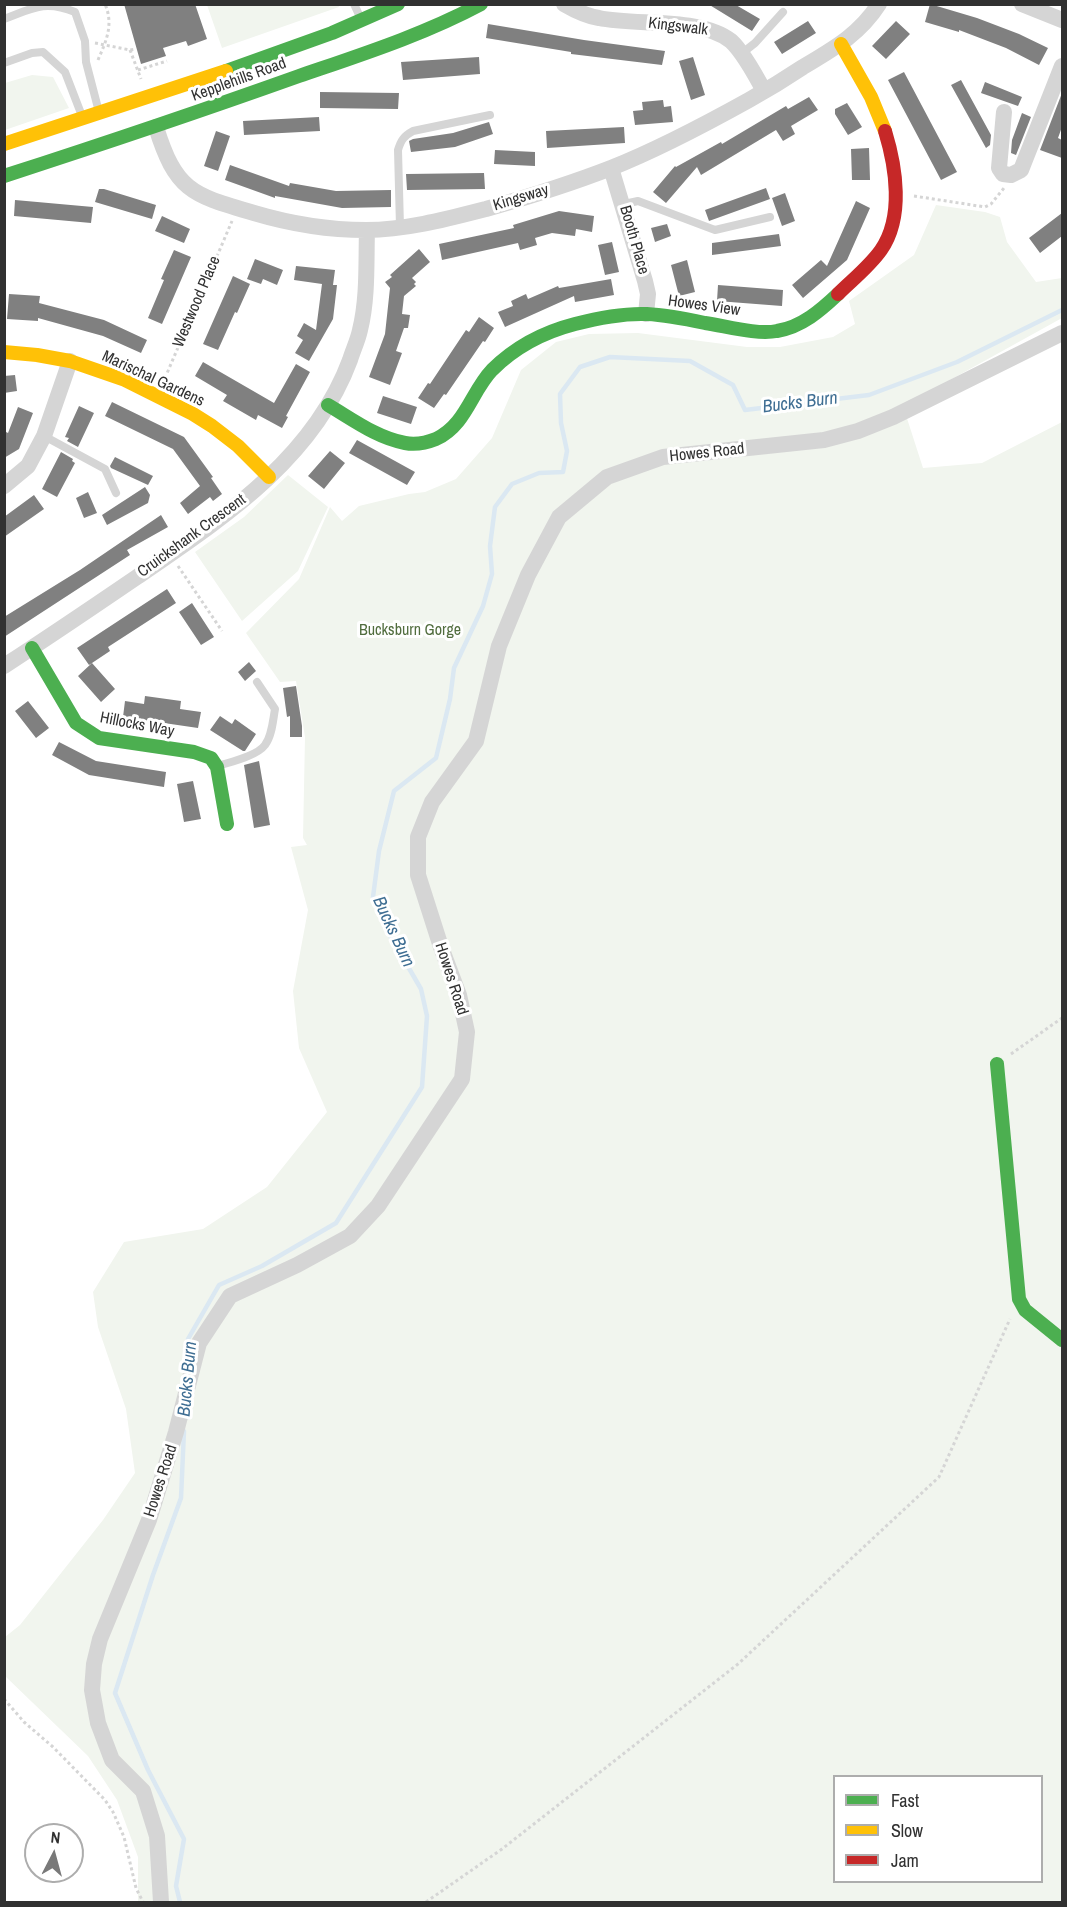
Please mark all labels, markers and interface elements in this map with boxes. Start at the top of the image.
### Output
street label: Kingswalk [647,14,709,40]
street label: Kepplehills Road [189,54,289,106]
street label: Kingsway [491,181,551,215]
street label: Booth Place [615,203,653,277]
street label: Westwood Place [169,253,225,351]
street label: Howes View [667,291,741,321]
street label: Marischal Gardens [99,347,207,411]
water label: Bucks Burn [761,388,839,418]
street label: Howes Road [669,440,745,466]
street label: Cruickshank Crescent [134,490,250,582]
park label: Bucksburn Gorge [359,621,461,641]
street label: Hillocks Way [98,708,176,742]
water label: Bucks Burn [367,893,419,971]
street label: Howes Road [430,940,472,1018]
water label: Bucks Burn [174,1340,202,1418]
street label: Howes Road [140,1442,182,1520]
legend [833,1775,1043,1883]
text: Fast [891,1788,919,1813]
text: Slow [891,1818,923,1843]
north arrow [24,1823,84,1883]
text: N [50,1826,62,1849]
text: Jam [891,1848,919,1873]

